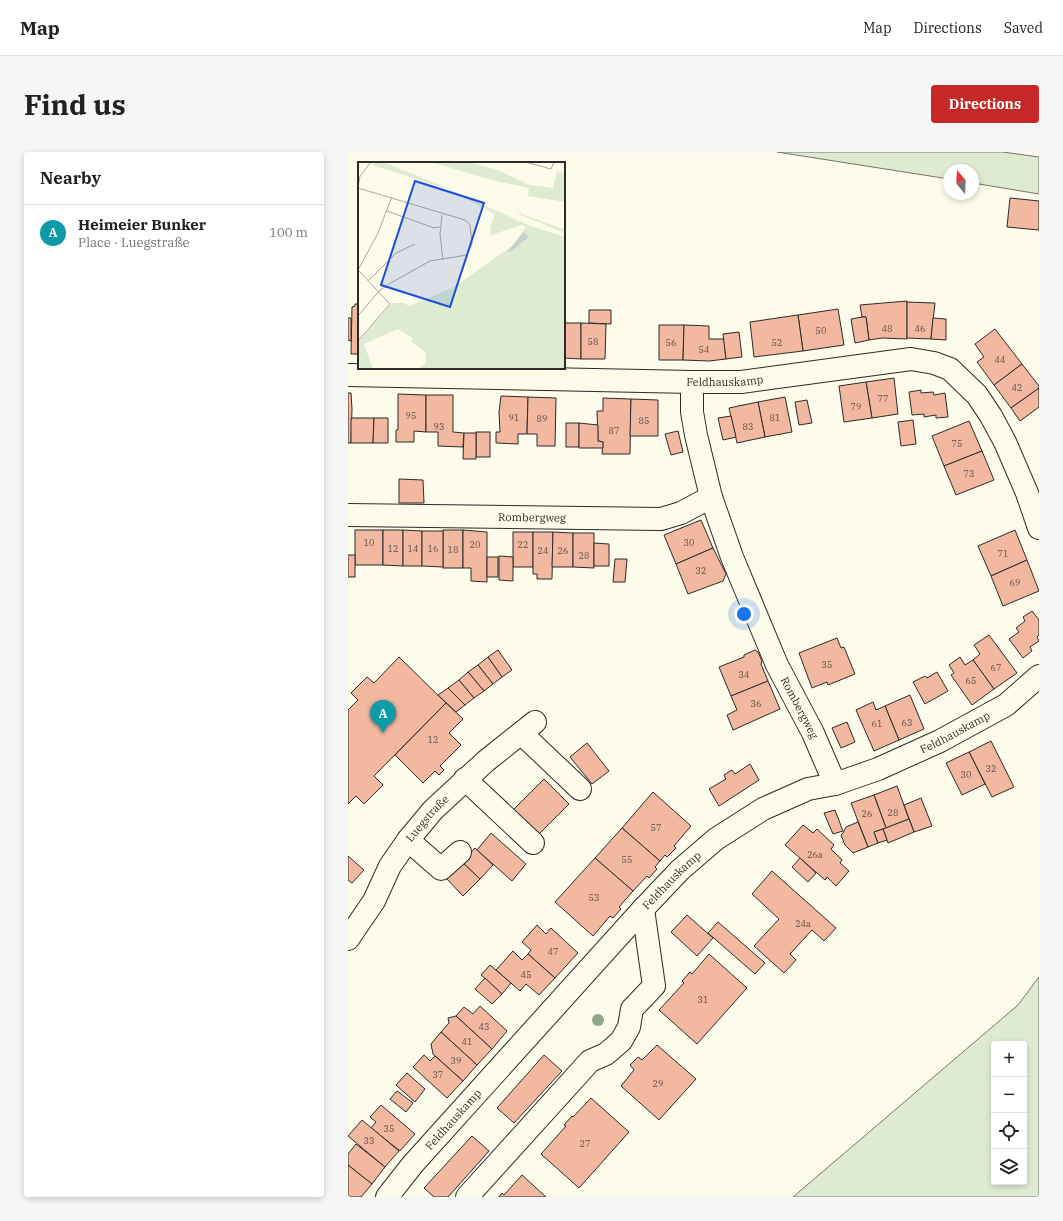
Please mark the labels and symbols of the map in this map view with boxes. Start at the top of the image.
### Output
inset map [358,162,565,369]
north arrow [943,164,979,200]
house number: 48 [882,323,892,334]
house number: 46 [915,323,925,334]
house number: 50 [816,325,826,336]
house number: 58 [588,336,598,347]
house number: 56 [666,337,676,348]
house number: 52 [772,337,782,348]
house number: 54 [699,344,709,355]
house number: 44 [995,354,1005,365]
street label: Feldhauskamp [686,372,764,389]
house number: 42 [1012,382,1022,393]
house number: 77 [878,393,888,404]
house number: 79 [851,401,861,412]
house number: 95 [406,410,416,421]
house number: 91 [509,412,519,423]
house number: 81 [770,412,780,423]
house number: 89 [537,413,547,424]
house number: 85 [639,415,649,426]
house number: 93 [434,421,444,432]
house number: 83 [743,421,753,432]
house number: 87 [609,425,619,436]
house number: 75 [952,438,962,449]
house number: 73 [964,468,974,479]
street label: Rombergweg [498,510,566,525]
house number: 10 [364,537,374,548]
house number: 30 [684,537,694,548]
house number: 20 [470,539,480,550]
house number: 22 [518,539,528,550]
house number: 12 [388,543,398,554]
house number: 14 [408,543,418,554]
house number: 16 [428,543,438,554]
house number: 18 [448,544,458,555]
house number: 24 [538,545,548,556]
house number: 26 [558,545,568,556]
house number: 71 [998,548,1008,559]
house number: 28 [579,550,589,561]
house number: 32 [696,565,706,576]
house number: 69 [1010,577,1020,588]
your location [734,604,754,624]
house number: 35 [822,659,832,670]
house number: 67 [991,662,1001,673]
house number: 34 [739,669,749,680]
street label: Rombergweg [778,674,822,741]
house number: 65 [966,675,976,686]
house number: 36 [751,698,761,709]
pin: A [370,700,396,733]
street label: Feldhauskamp [918,708,993,756]
house number: 63 [902,717,912,728]
house number: 61 [872,718,882,729]
house number: 12 [428,734,438,745]
house number: 32 [986,763,996,774]
house number: 30 [961,769,971,780]
street label: Luegstraße [402,792,452,845]
house number: 28 [888,807,898,818]
house number: 26 [862,808,872,819]
house number: 57 [651,822,661,833]
street label: Feldhauskamp [639,848,704,912]
house number: 26a [807,849,823,860]
house number: 55 [622,854,632,865]
house number: 53 [589,892,599,903]
house number: 24a [795,918,811,929]
house number: 47 [548,946,558,957]
house number: 45 [521,969,531,980]
house number: 31 [698,994,708,1005]
house number: 43 [479,1021,489,1032]
house number: 41 [462,1036,472,1047]
house number: 39 [451,1055,461,1066]
house number: 37 [433,1069,443,1080]
house number: 29 [653,1078,663,1089]
street label: Feldhauskamp [422,1086,484,1153]
house number: 35 [384,1123,394,1134]
house number: 33 [364,1135,374,1146]
house number: 27 [580,1138,590,1149]

